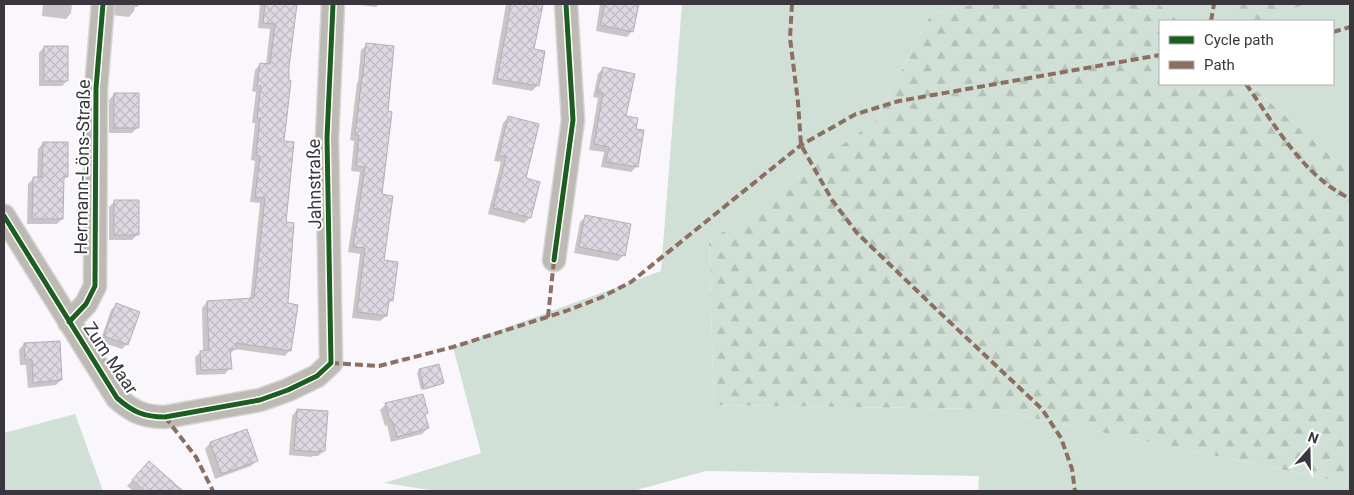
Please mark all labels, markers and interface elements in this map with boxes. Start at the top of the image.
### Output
legend [1159,20,1334,85]
text: Cycle path [1204,31,1274,49]
text: Path [1204,56,1235,74]
street label: Hermann-Löns-Straße [70,79,94,255]
street label: Jahnstraße [303,139,325,229]
street label: Zum Maar [79,318,143,398]
north arrow [1284,425,1334,475]
text: N [1306,429,1321,447]

